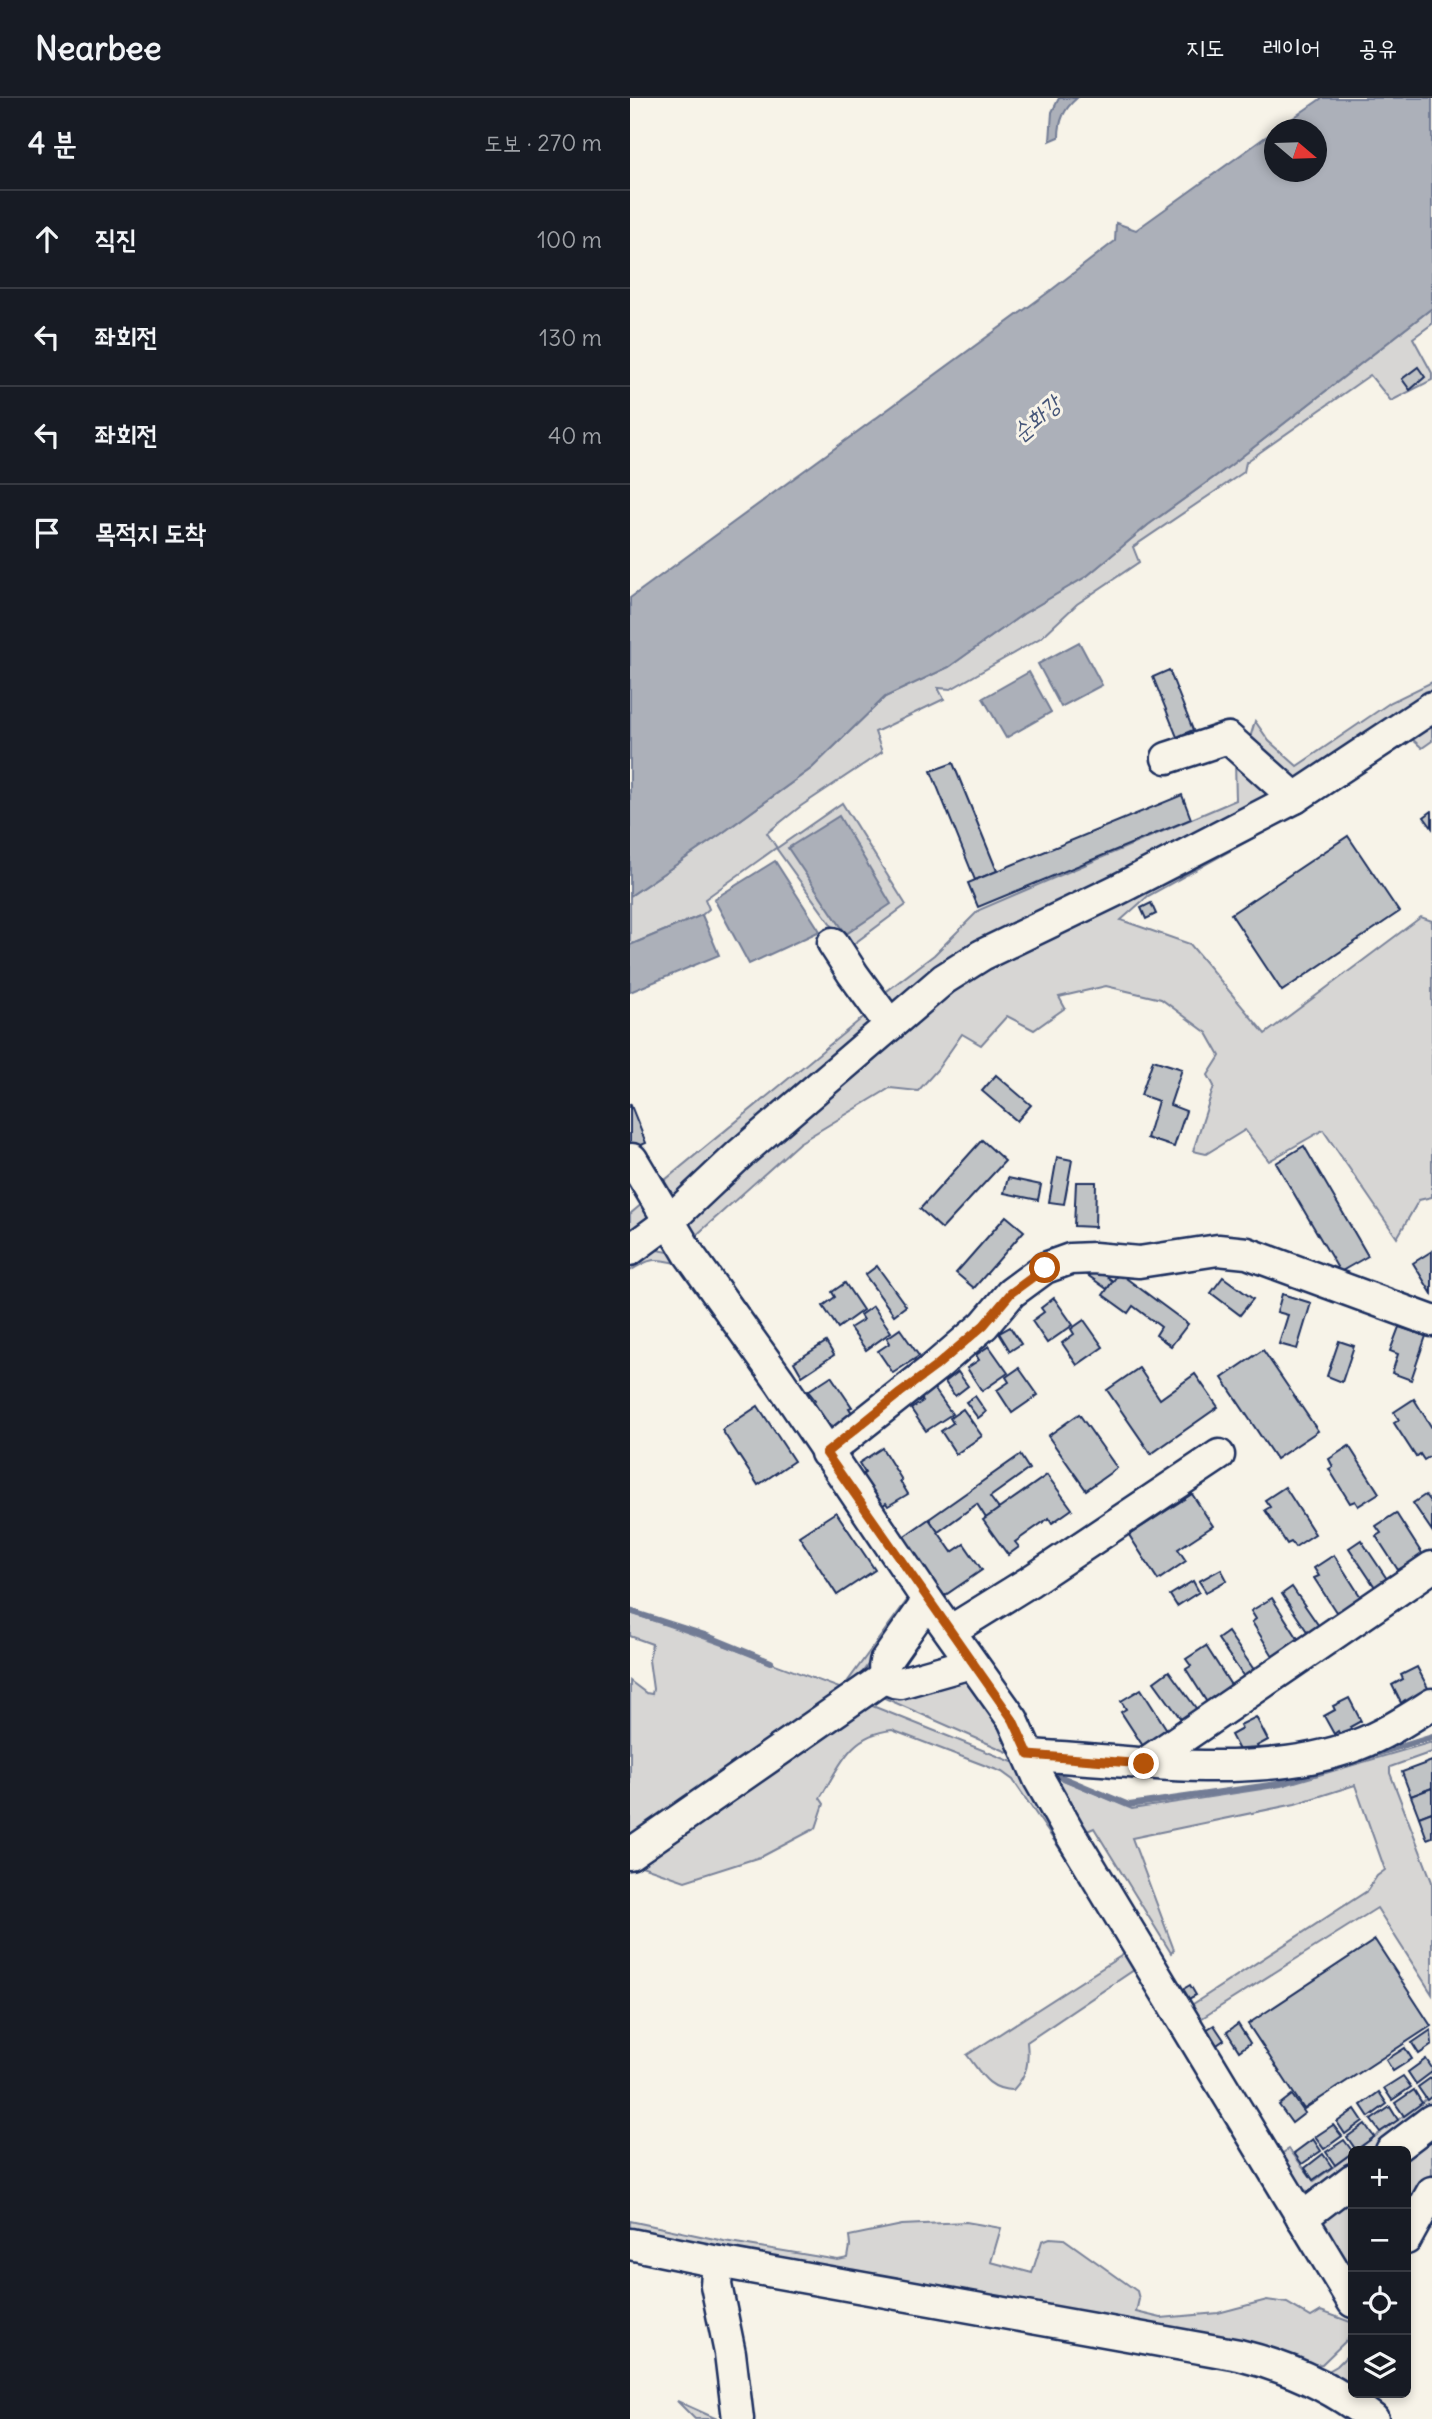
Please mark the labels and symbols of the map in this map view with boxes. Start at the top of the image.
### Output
north arrow [1264,119,1327,182]
water label: 순화강 [1006,387,1068,447]
route start [1029,1252,1060,1283]
route end [1128,1748,1159,1779]

